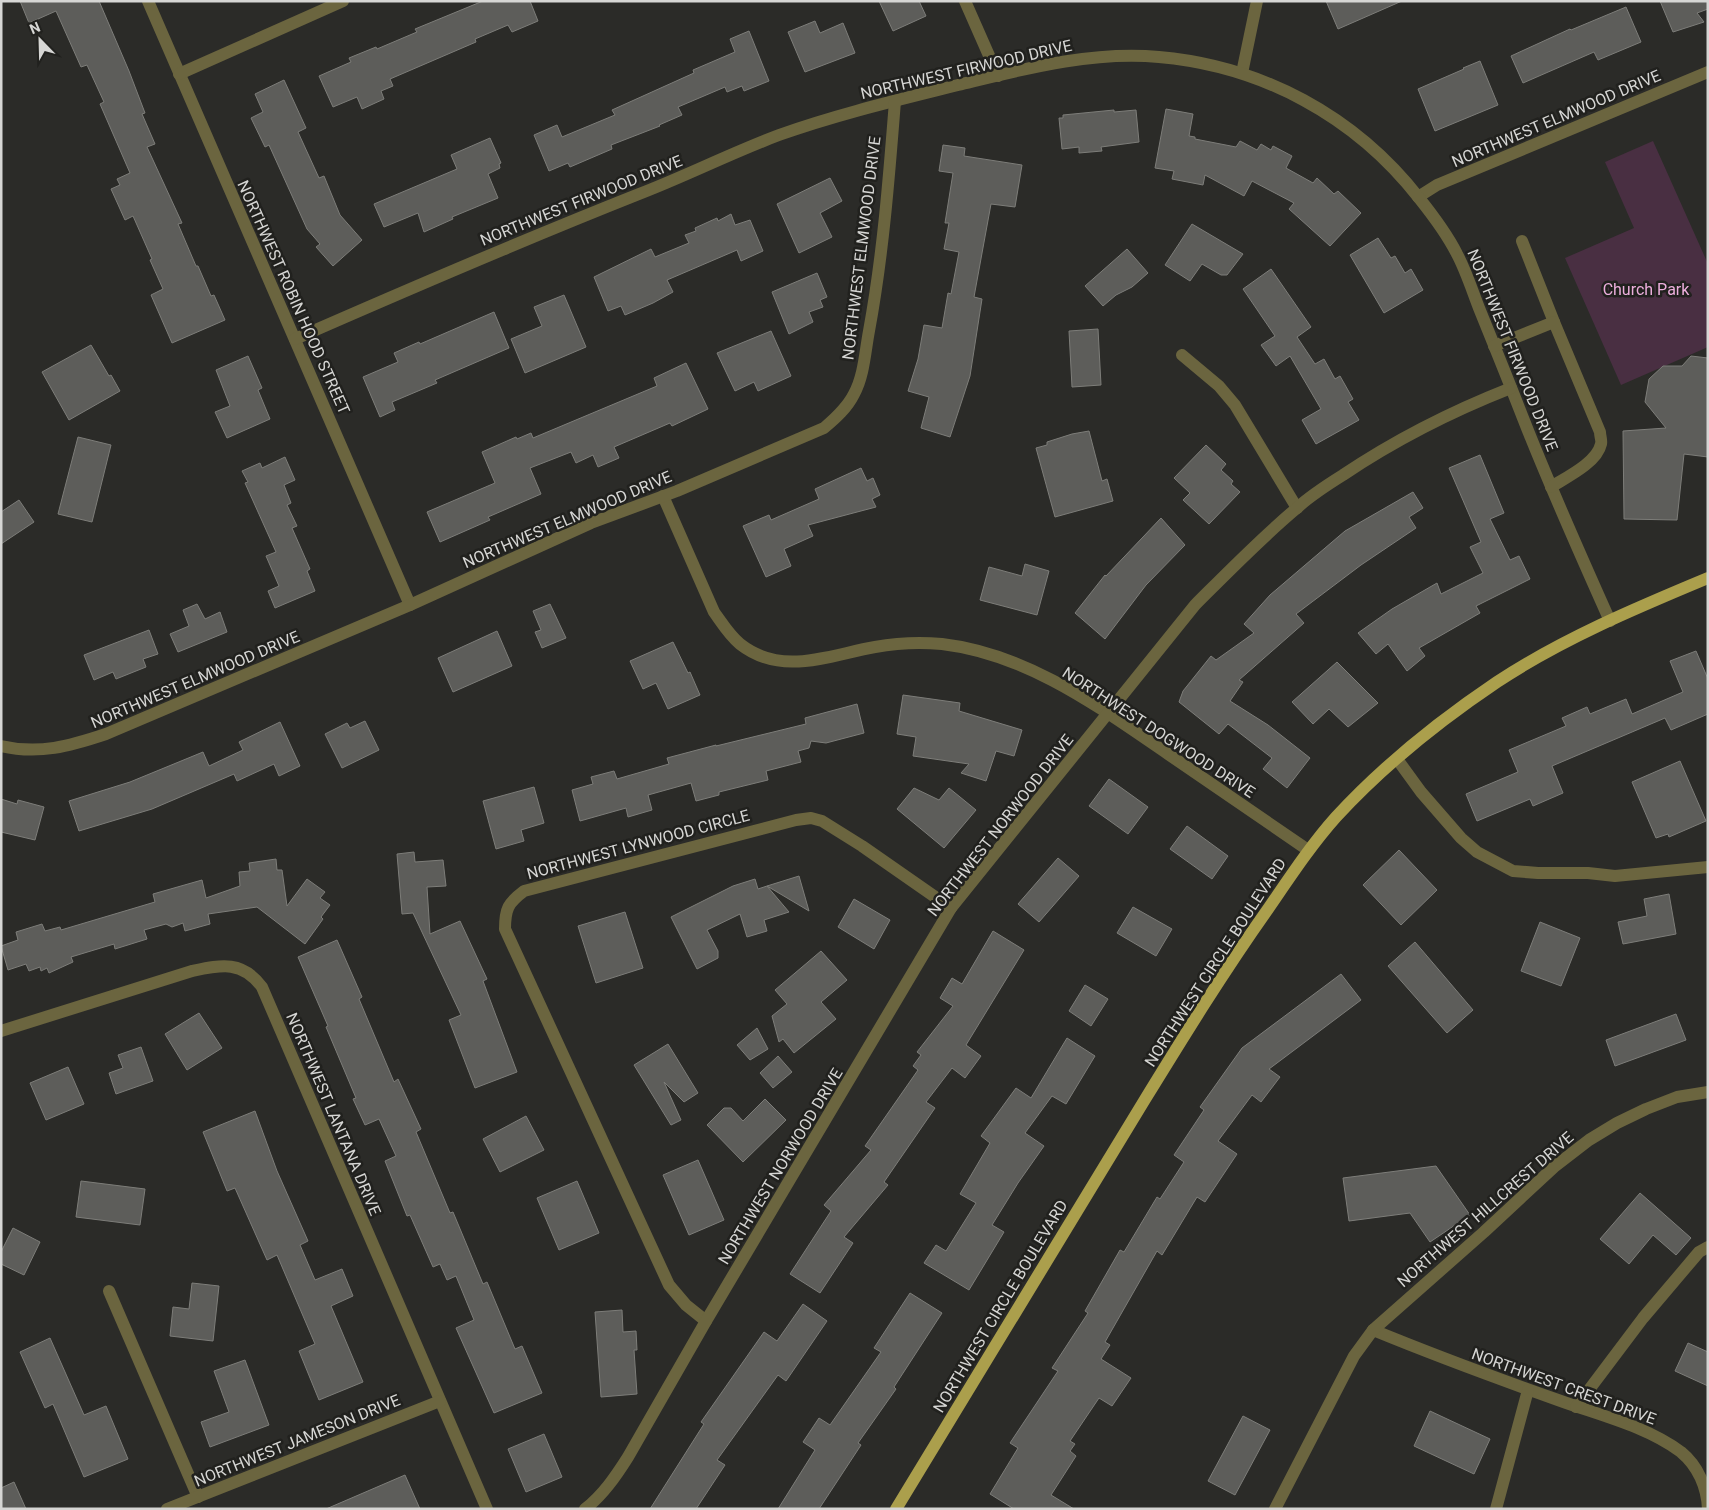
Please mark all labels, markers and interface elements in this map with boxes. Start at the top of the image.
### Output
north arrow [15,15,65,65]
text: N [27,19,43,37]
street label: NORTHWEST FIRWOOD DRIVE [859,36,1074,103]
street label: NORTHWEST ELMWOOD DRIVE [1449,66,1663,171]
street label: NORTHWEST ELMWOOD DRIVE [838,135,885,361]
street label: NORTHWEST FIRWOOD DRIVE [477,151,685,250]
street label: NORTHWEST ROBIN HOOD STREET [233,177,354,417]
street label: NORTHWEST FIRWOOD DRIVE [1463,246,1562,454]
park label: Church Park [1603,280,1690,299]
street label: NORTHWEST ELMWOOD DRIVE [460,467,674,572]
street label: NORTHWEST ELMWOOD DRIVE [88,627,302,732]
street label: NORTHWEST DOGWOOD DRIVE [1059,663,1259,802]
street label: NORTHWEST NORWOOD DRIVE [923,731,1077,920]
street label: NORTHWEST LYNWOOD CIRCLE [525,806,752,883]
street label: NORTHWEST CIRCLE BOULEVARD [1141,854,1290,1070]
street label: NORTHWEST LANTANA DRIVE [282,1010,385,1218]
street label: NORTHWEST NORWOOD DRIVE [714,1065,847,1268]
street label: NORTHWEST HILLCREST DRIVE [1393,1128,1577,1291]
street label: NORTHWEST CIRCLE BOULEVARD [929,1196,1072,1416]
street label: NORTHWEST CREST DRIVE [1469,1344,1659,1429]
street label: NORTHWEST JAMESON DRIVE [191,1390,403,1491]

